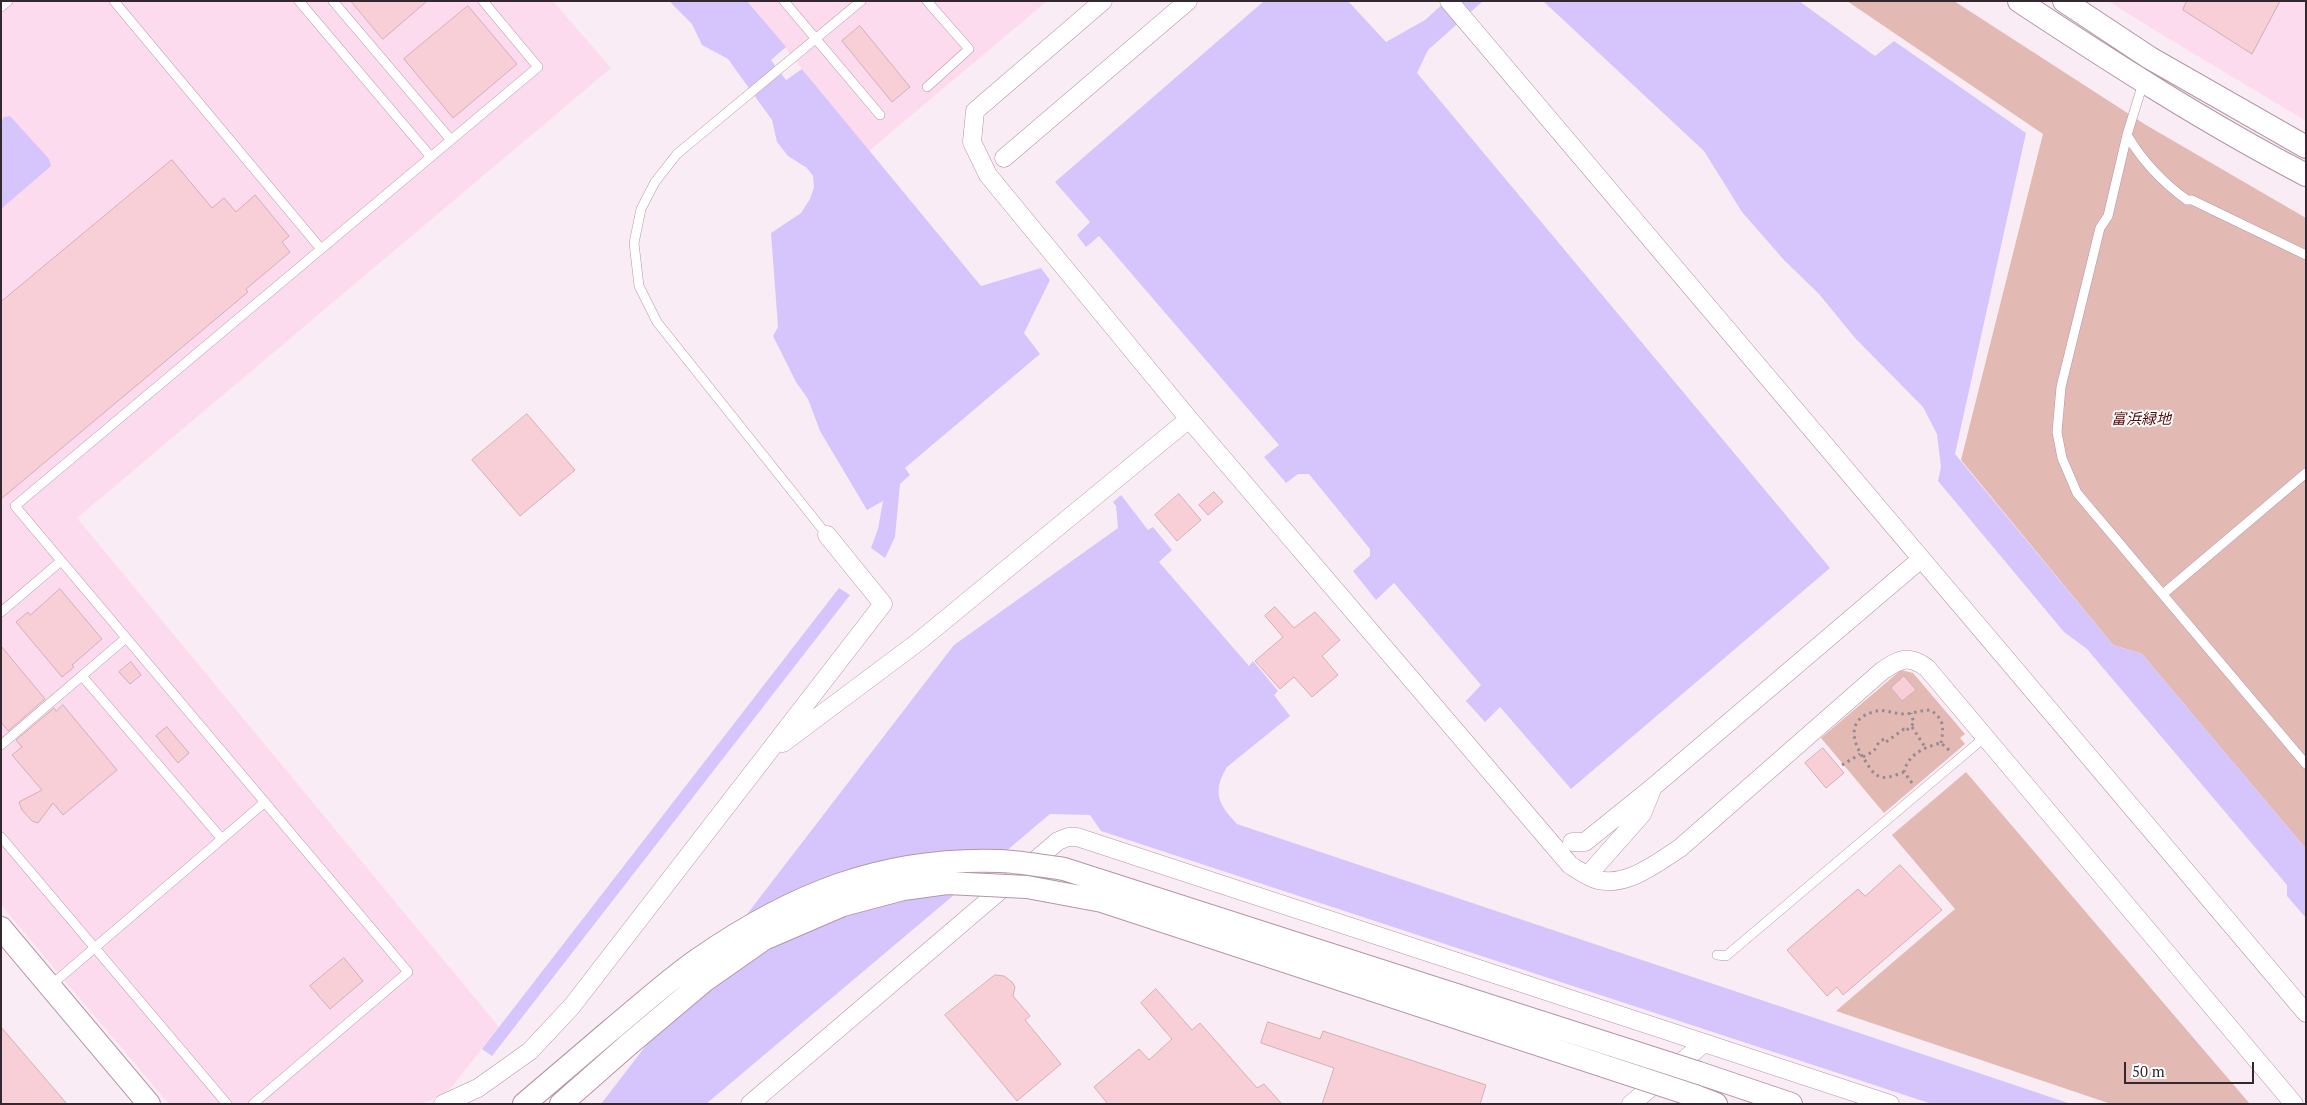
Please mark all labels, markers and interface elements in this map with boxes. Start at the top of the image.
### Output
park label: 富浜緑地 [2111,411,2171,429]
scale bar [2127,1052,2257,1084]
text: 50 m [2132,1061,2165,1081]

